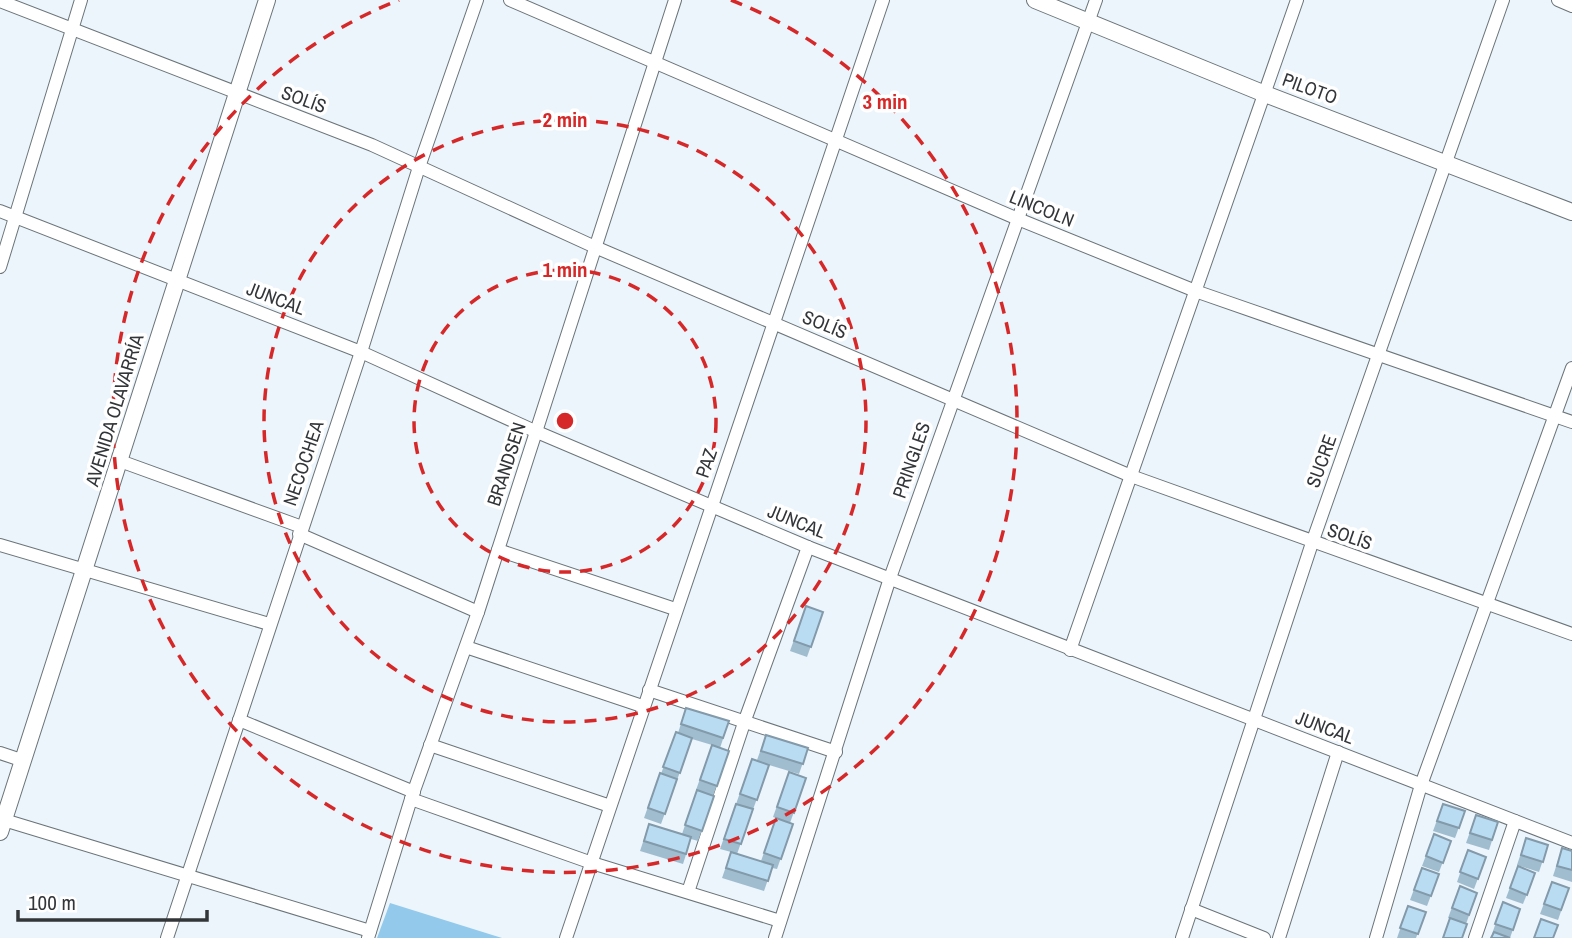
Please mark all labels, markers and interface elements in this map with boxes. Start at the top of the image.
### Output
street label: PILOTO [1279,66,1341,110]
street label: SOLÍS [278,79,330,119]
text: 3 min [863,87,907,116]
text: 2 min [543,105,587,134]
street label: LINCOLN [1006,183,1078,233]
text: 1 min [543,255,587,284]
street label: JUNCAL [243,275,309,321]
street label: SOLÍS [799,303,851,345]
street label: AVENIDA OLAVARRÍA [78,330,150,490]
centre of rings [553,409,577,433]
street label: NECOCHEA [276,416,330,509]
street label: BRANDSEN [480,419,532,509]
street label: PRINGLES [886,419,936,501]
street label: SUCRE [1299,431,1343,491]
street label: PAZ [689,445,723,481]
street label: JUNCAL [764,498,830,545]
street label: SOLÍS [1324,516,1376,556]
street label: JUNCAL [1292,704,1358,750]
scale bar [18,878,206,922]
text: 100 m [28,888,76,917]

